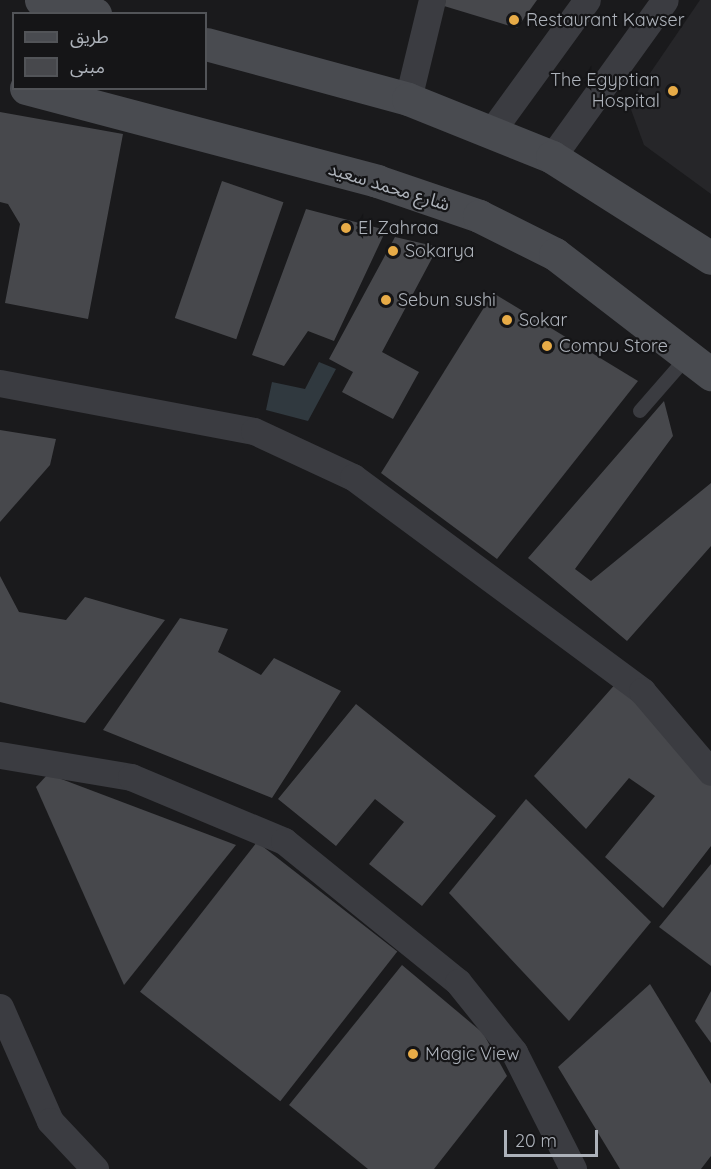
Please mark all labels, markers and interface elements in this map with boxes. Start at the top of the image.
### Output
place label: Restaurant Kawser [526,9,685,31]
legend [12,12,207,90]
marker: Restaurant Kawser [507,13,521,27]
text: طريق [70,25,109,48]
text: مبنى [70,55,105,78]
place label: The Egyptian Hospital [550,70,660,112]
marker: The Egyptian Hospital [664,82,682,100]
street label: شارع محمد سعيد [326,158,452,216]
place label: El Zahraa [358,217,439,239]
marker: El Zahraa [339,221,353,235]
place label: Sokarya [405,240,475,262]
marker: Sokarya [386,244,400,258]
place label: Sebun sushi [398,289,496,311]
marker: Sebun sushi [379,293,393,307]
place label: Sokar [519,309,567,331]
marker: Sokar [500,313,514,327]
place label: Compu Store [559,335,668,357]
marker: Compu Store [540,339,554,353]
place label: Magic View [425,1043,520,1065]
marker: Magic View [406,1047,420,1061]
scale bar [507,1118,602,1156]
text: 20 m [515,1129,557,1152]

